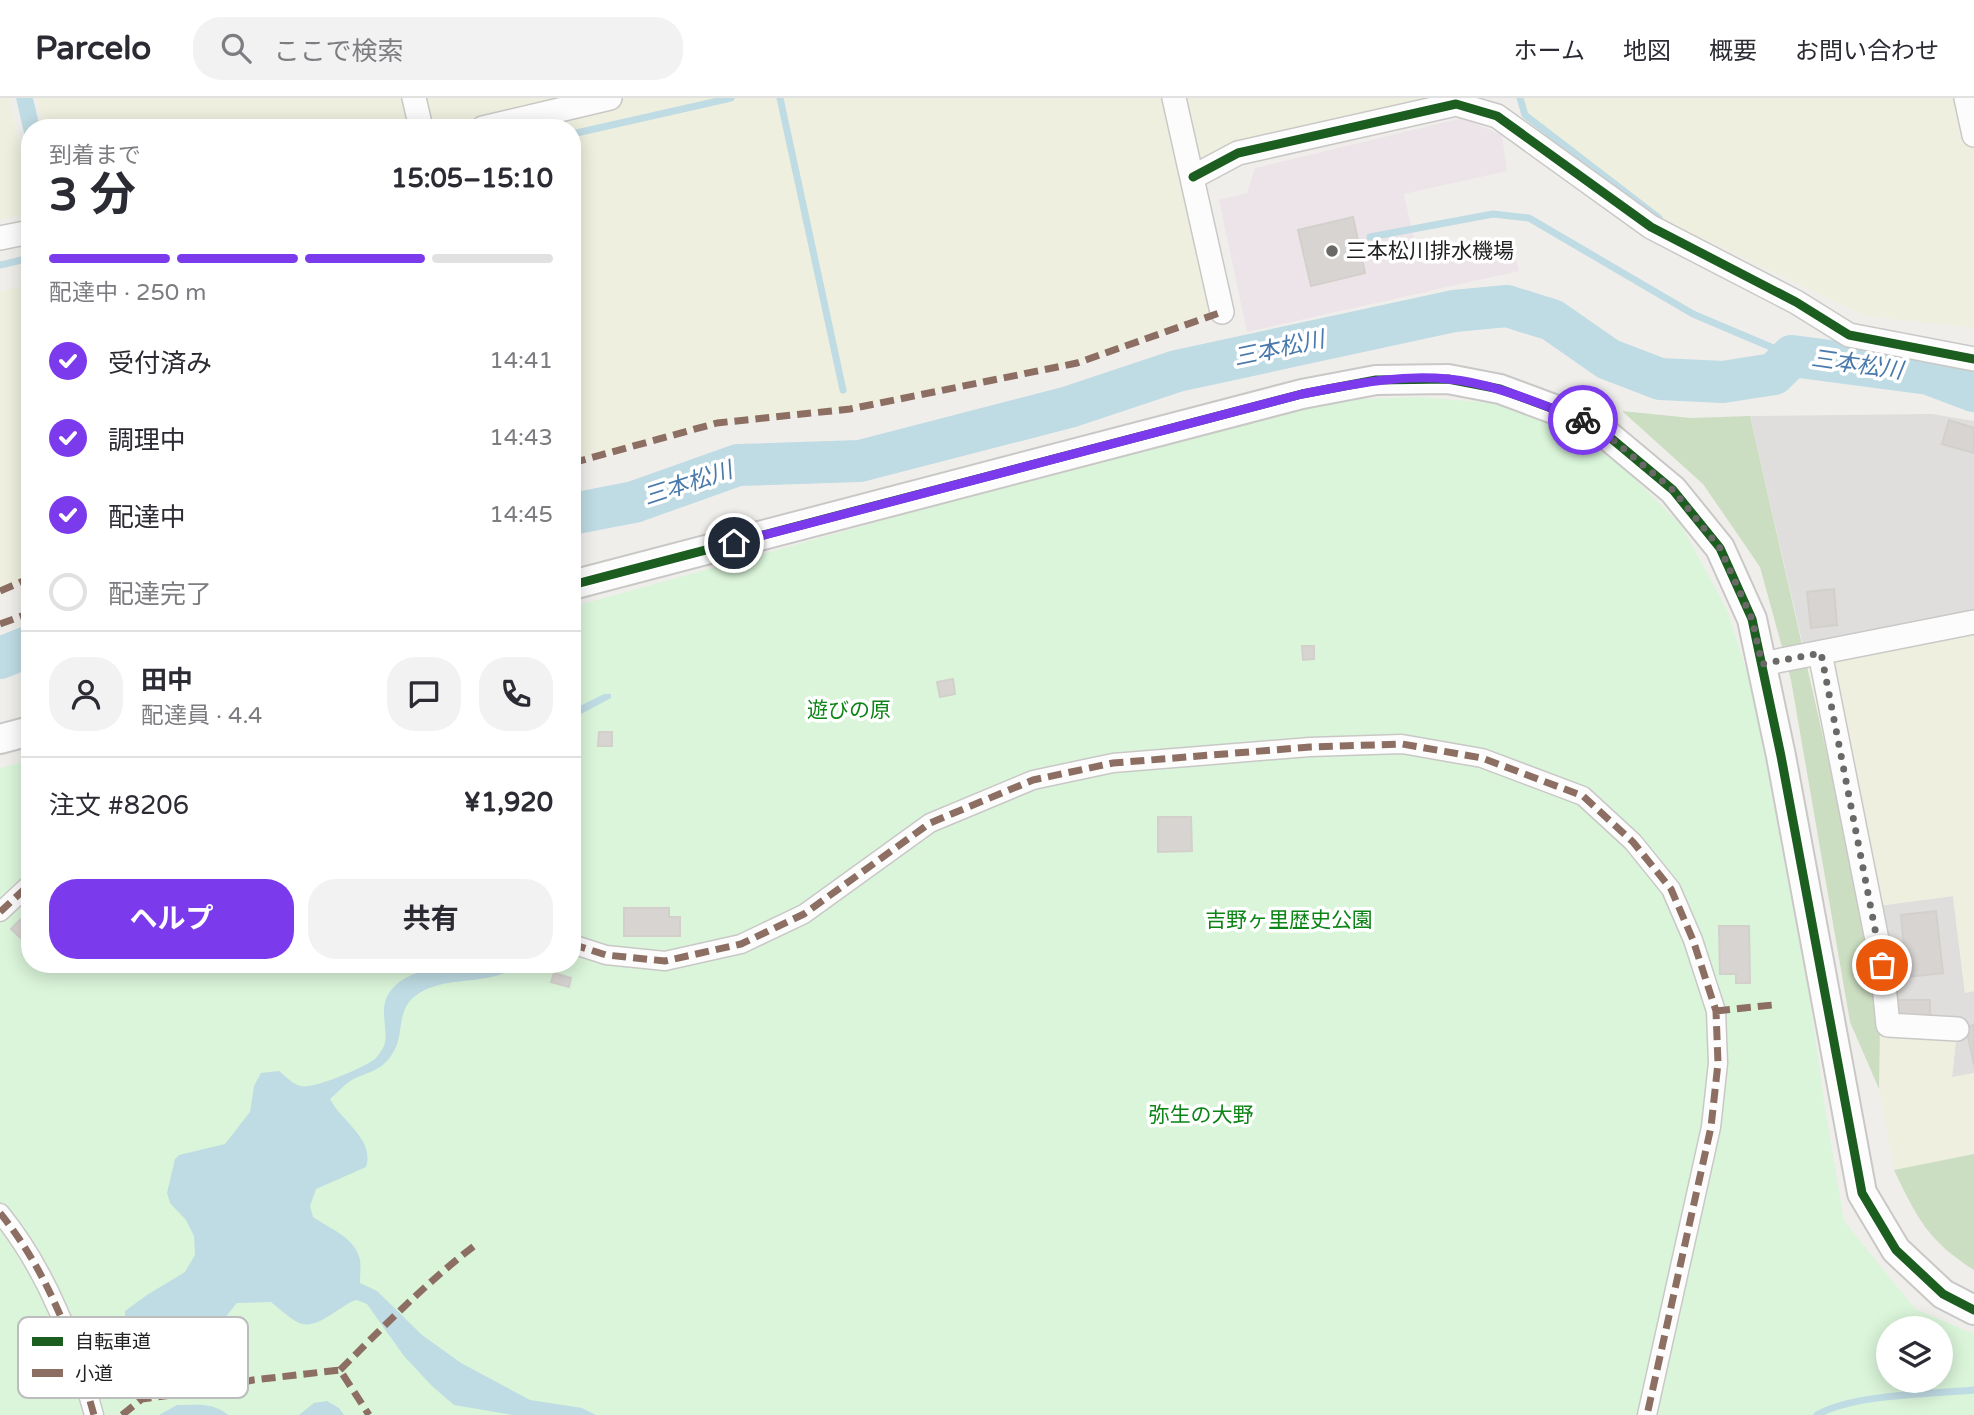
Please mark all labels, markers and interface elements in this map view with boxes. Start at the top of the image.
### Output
search box [193,17,683,80]
text: Parcelo [35,29,151,68]
icon: search [217,29,255,67]
text: ここで検索 [273,36,403,67]
text: ホーム [1514,37,1585,66]
text: 地図 [1623,37,1671,66]
text: 概要 [1709,37,1757,66]
text: お問い合わせ [1795,37,1939,66]
text: 到着まで [49,142,141,170]
text: 15:05–15:10 [391,163,553,194]
text: 3 分 [49,168,136,223]
place label: 三本松川排水機場 [1346,239,1514,264]
marker: 三本松川排水機場 [1324,243,1340,259]
text: 配達中 · 250 m [49,279,206,307]
water label: 三本松川 [1231,325,1330,372]
icon: check [49,342,87,380]
water label: 三本松川 [1809,345,1907,386]
text: 14:41 [489,347,553,375]
text: 受付済み [108,348,212,379]
courier [1548,385,1618,455]
icon: bike [1564,401,1602,439]
icon: check [49,419,87,457]
text: 14:43 [489,424,553,452]
text: 調理中 [108,425,186,456]
water label: 三本松川 [640,456,739,512]
icon: check [49,496,87,534]
text: 14:45 [489,501,553,529]
text: 配達中 [108,502,186,533]
pin [704,513,764,573]
icon: home [715,524,753,562]
text: 配達完了 [108,579,212,610]
button: person [49,657,123,731]
button: chat [387,657,461,731]
button: phone [479,657,553,731]
text: 田中 [141,665,193,696]
park label: 遊びの原 [807,698,891,723]
text: 配達員 · 4.4 [141,702,262,730]
text: ¥1,920 [464,787,553,818]
text: 注文 #8206 [49,790,189,821]
button: ヘルプ [49,879,294,959]
button: 共有 [308,879,553,959]
park label: 吉野ヶ里歴史公園 [1205,908,1373,933]
pin [1852,935,1912,995]
icon: bag [1863,946,1901,984]
park label: 弥生の大野 [1149,1103,1254,1128]
map controls [1876,1316,1953,1393]
button: layers [1876,1316,1953,1393]
legend [18,1317,248,1398]
text: 自転車道 [75,1331,151,1353]
text: 小道 [75,1363,113,1385]

